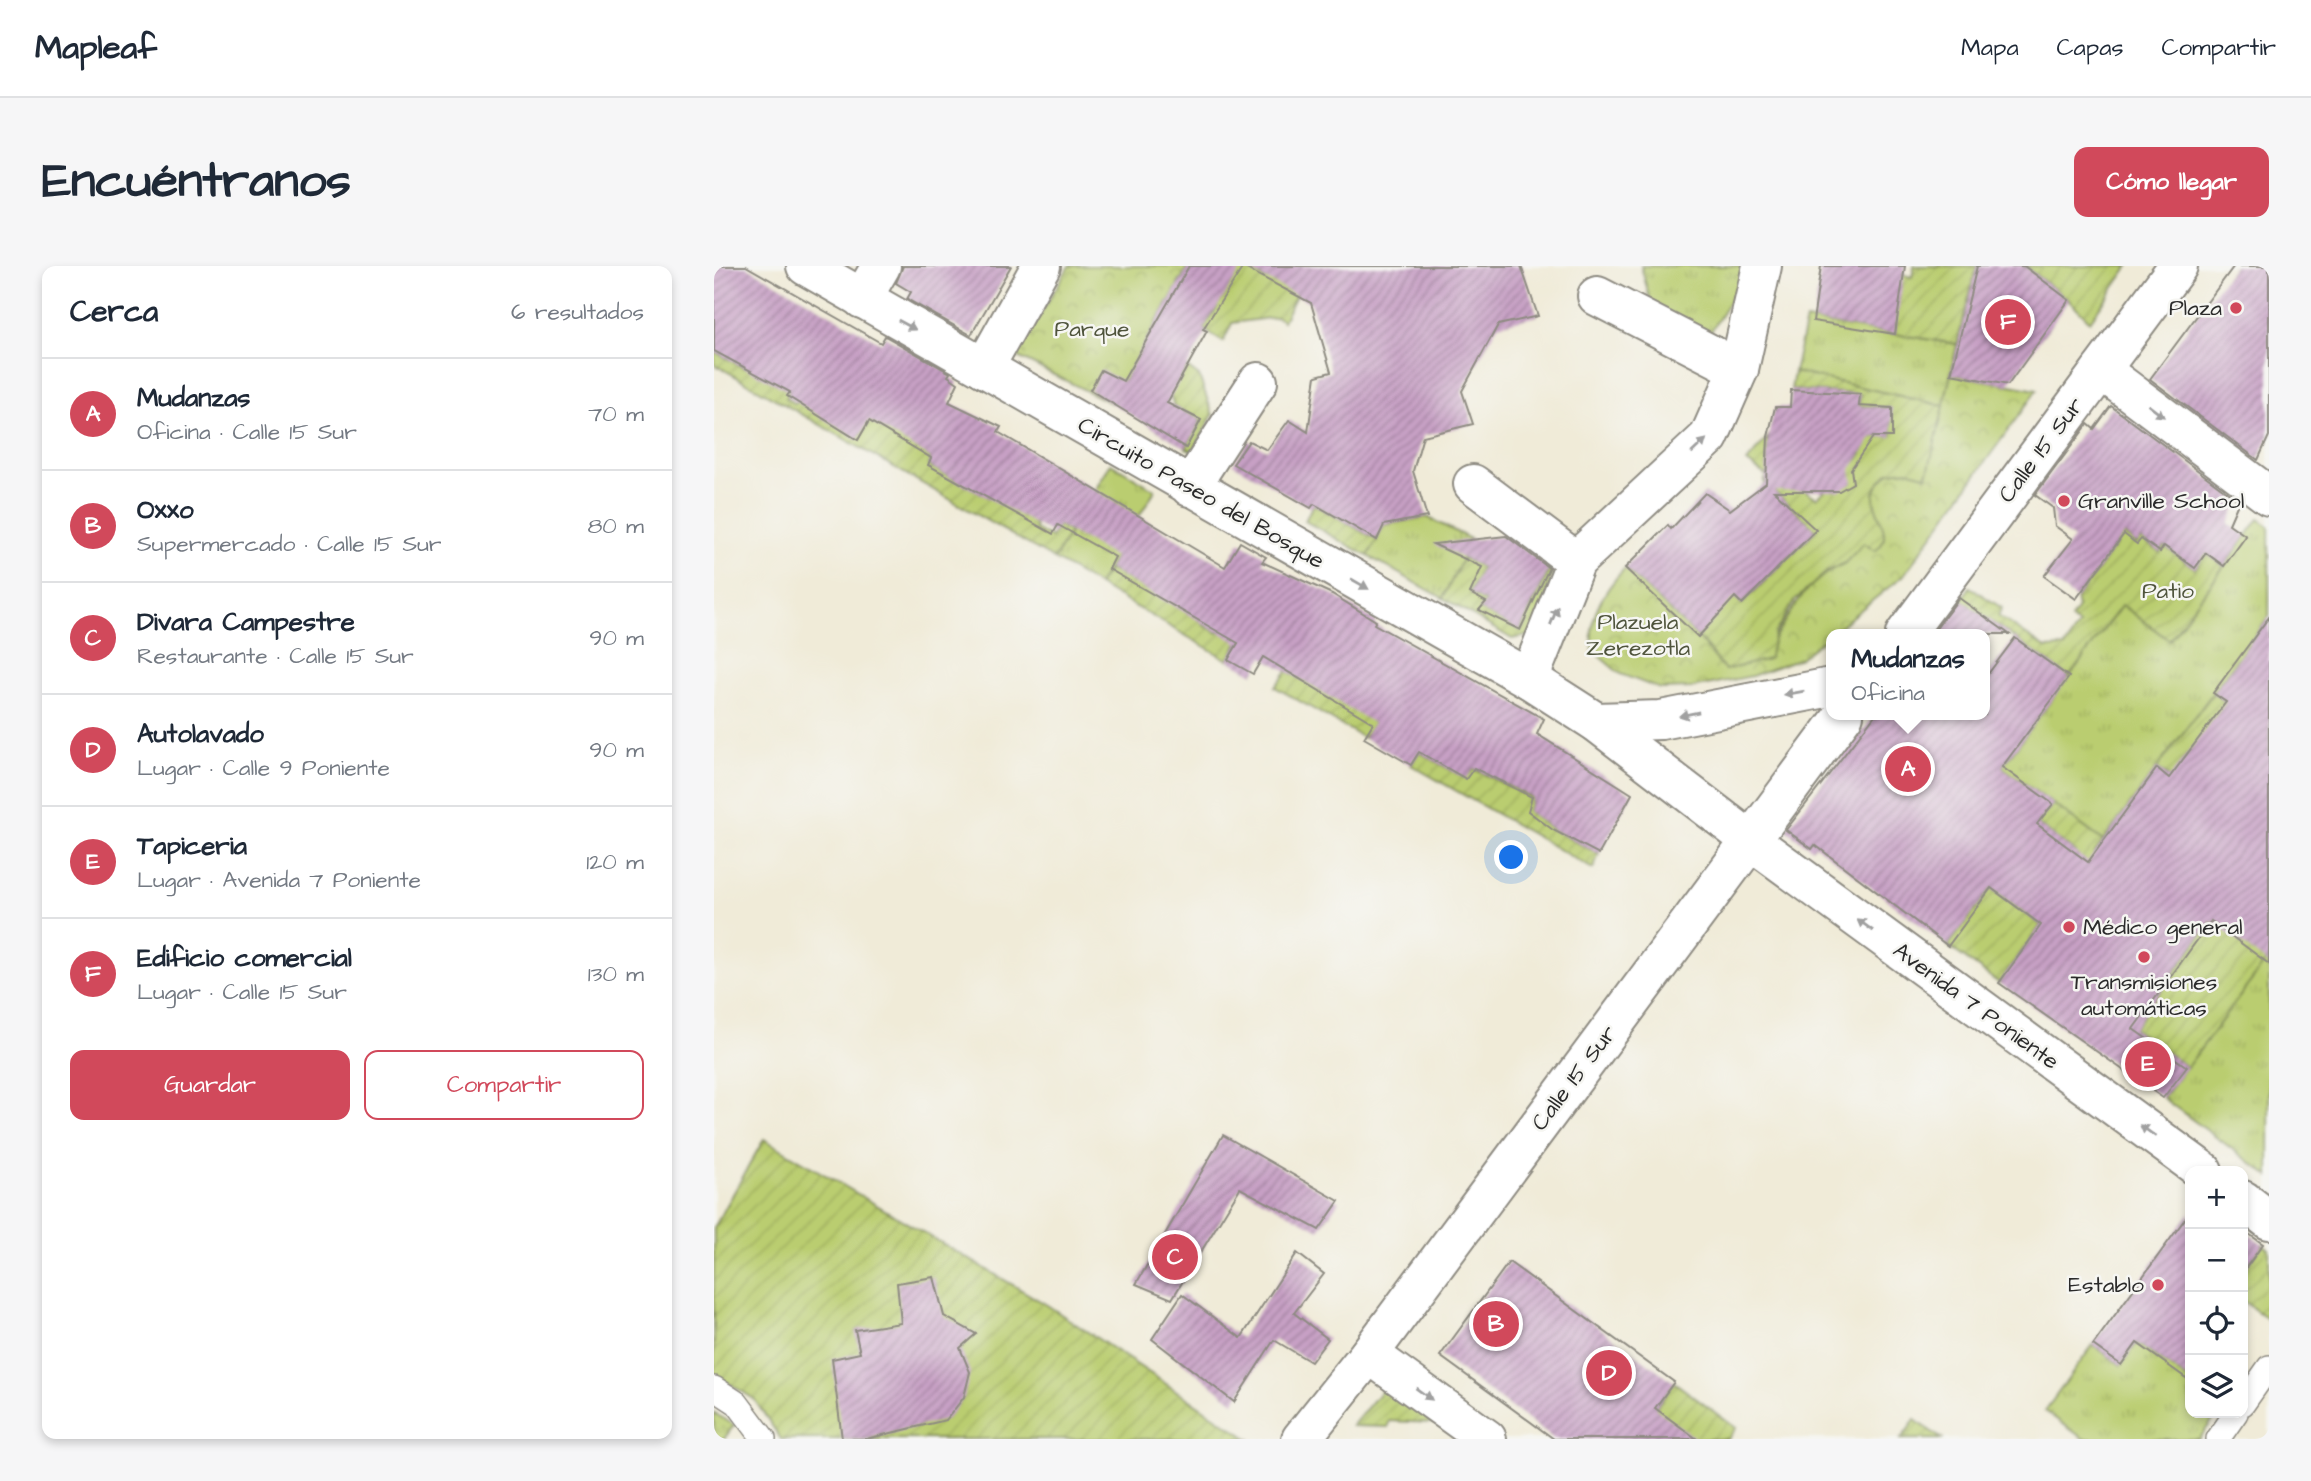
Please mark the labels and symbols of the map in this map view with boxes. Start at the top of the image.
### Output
place label: Plaza [2169,292,2222,324]
pin: F [1985,296,2031,348]
marker: Plaza [2228,300,2244,316]
park label: Parque [1055,313,1130,345]
one-way arrow [898,319,917,331]
street label: Calle 15 Sur [1991,390,2091,509]
one-way arrow [2146,404,2164,419]
street label: Circuito Paseo del Bosque [1072,409,1330,577]
one-way arrow [1690,439,1707,455]
place label: Granville School [2078,485,2244,517]
marker: Granville School [2056,493,2072,509]
park label: Patio [2142,575,2194,607]
one-way arrow [1350,578,1370,590]
one-way arrow [1549,605,1560,626]
park label: Plazuela Zerezotla [1586,606,1691,664]
one-way arrow [1783,688,1805,699]
one-way arrow [1678,709,1700,720]
pin: A [1885,743,1931,795]
your location [1494,840,1528,874]
place label: Médico general [2083,911,2243,944]
one-way arrow [1856,918,1874,932]
marker: Médico general [2061,919,2077,935]
street label: Avenida 7 Poniente [1886,935,2066,1077]
marker: Transmisiones automáticas [2136,949,2152,965]
place label: Transmisiones automáticas [2071,966,2217,1024]
street label: Calle 15 Sur [1524,1018,1624,1137]
pin: E [2125,1038,2171,1090]
one-way arrow [2139,1124,2157,1138]
pin: C [1152,1231,1198,1283]
place label: Establo [2068,1269,2144,1301]
marker: Establo [2150,1277,2166,1293]
pin: B [1473,1298,1519,1350]
pin: D [1586,1347,1632,1399]
one-way arrow [1415,1386,1433,1400]

